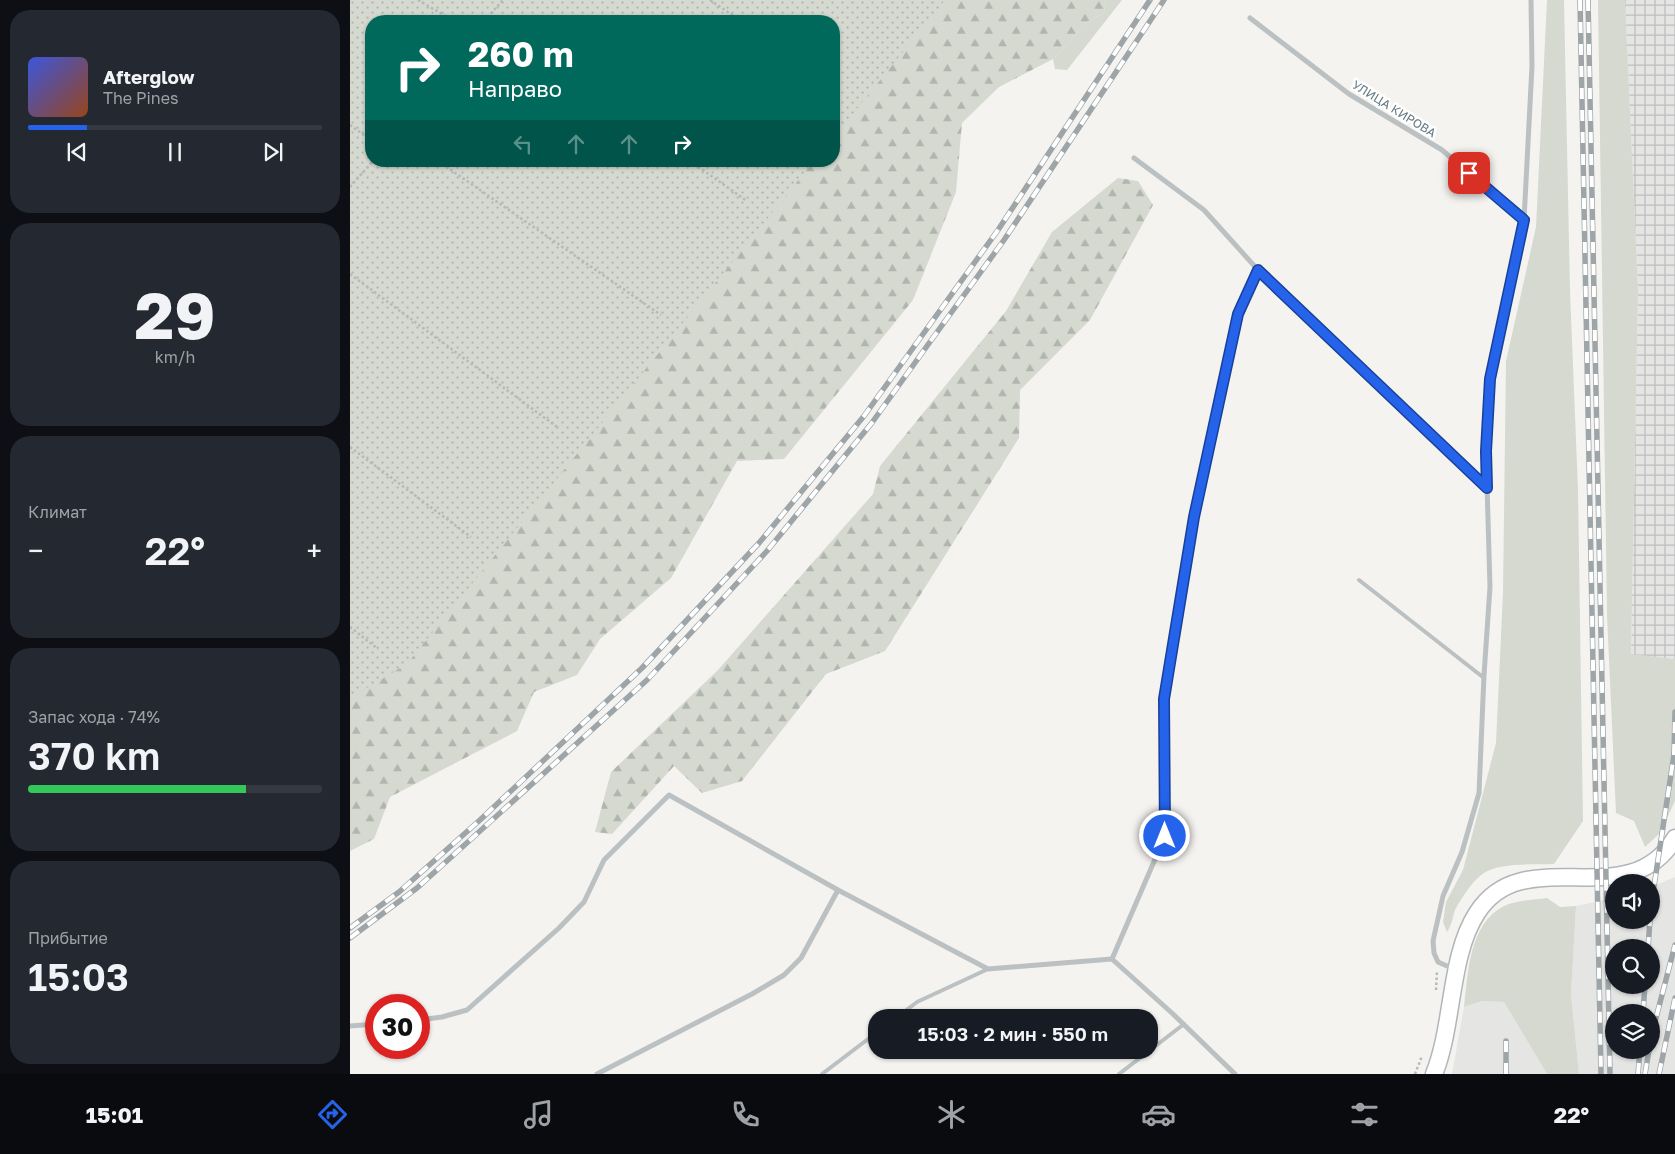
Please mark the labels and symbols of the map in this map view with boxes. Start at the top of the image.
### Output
street label: УЛИЦА КИРОВА [1350,77,1439,140]
pin [1448,152,1490,194]
position arrow [1138,809,1190,861]
speed limit sign: 30 [365,994,430,1059]

